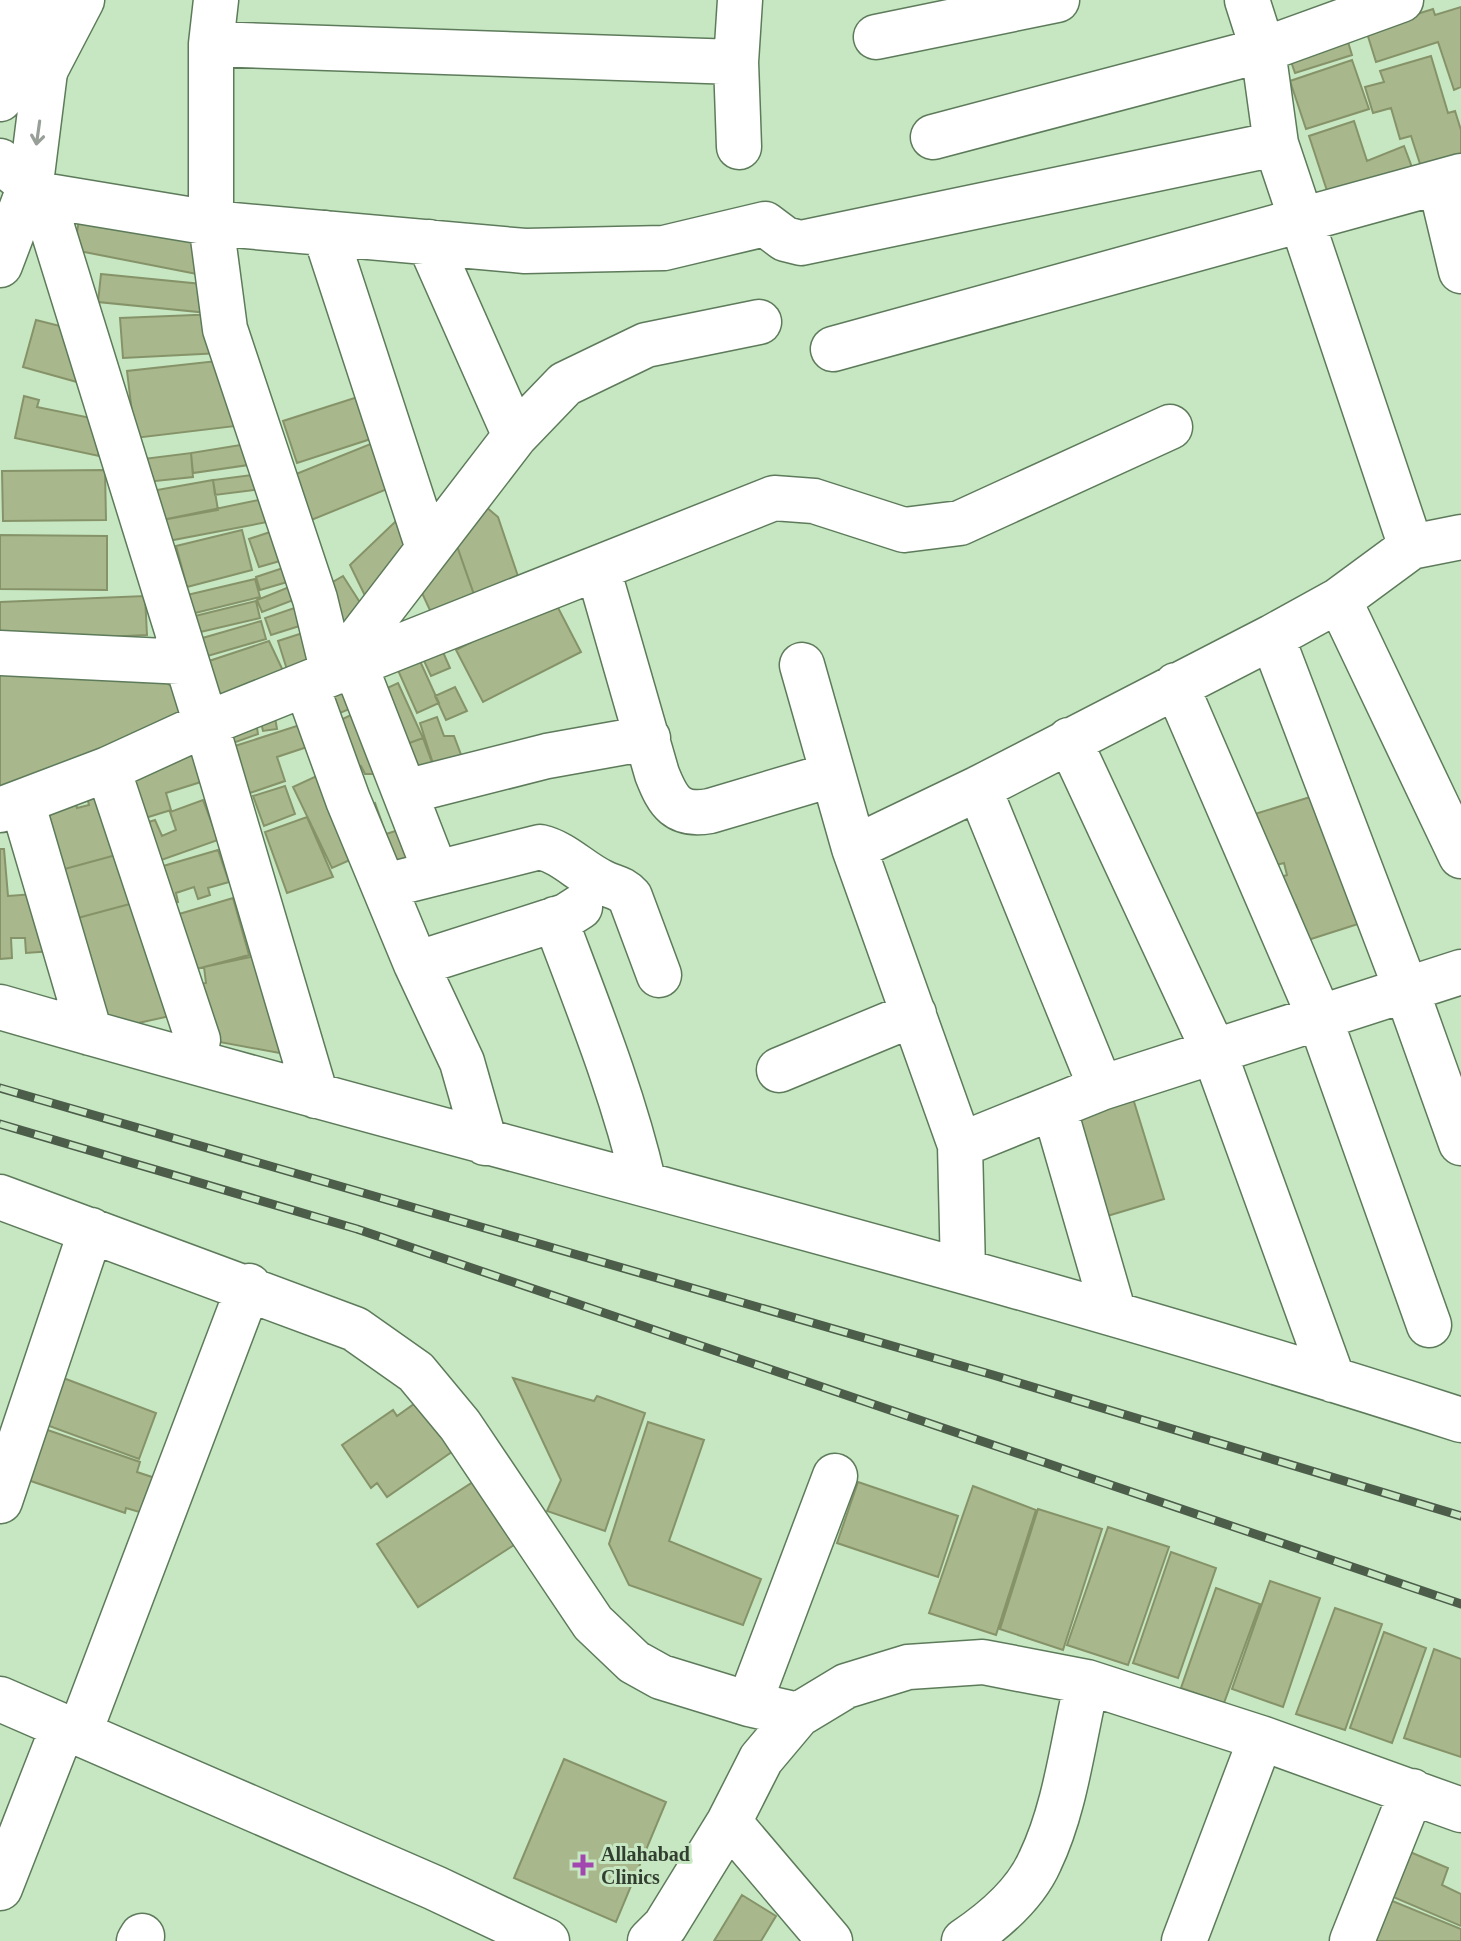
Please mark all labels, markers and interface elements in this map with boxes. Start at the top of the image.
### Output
one-way arrow [30,119,45,146]
place label: Allahabad Clinics [601,1843,690,1888]
marker: Allahabad Clinics [572,1854,594,1876]

